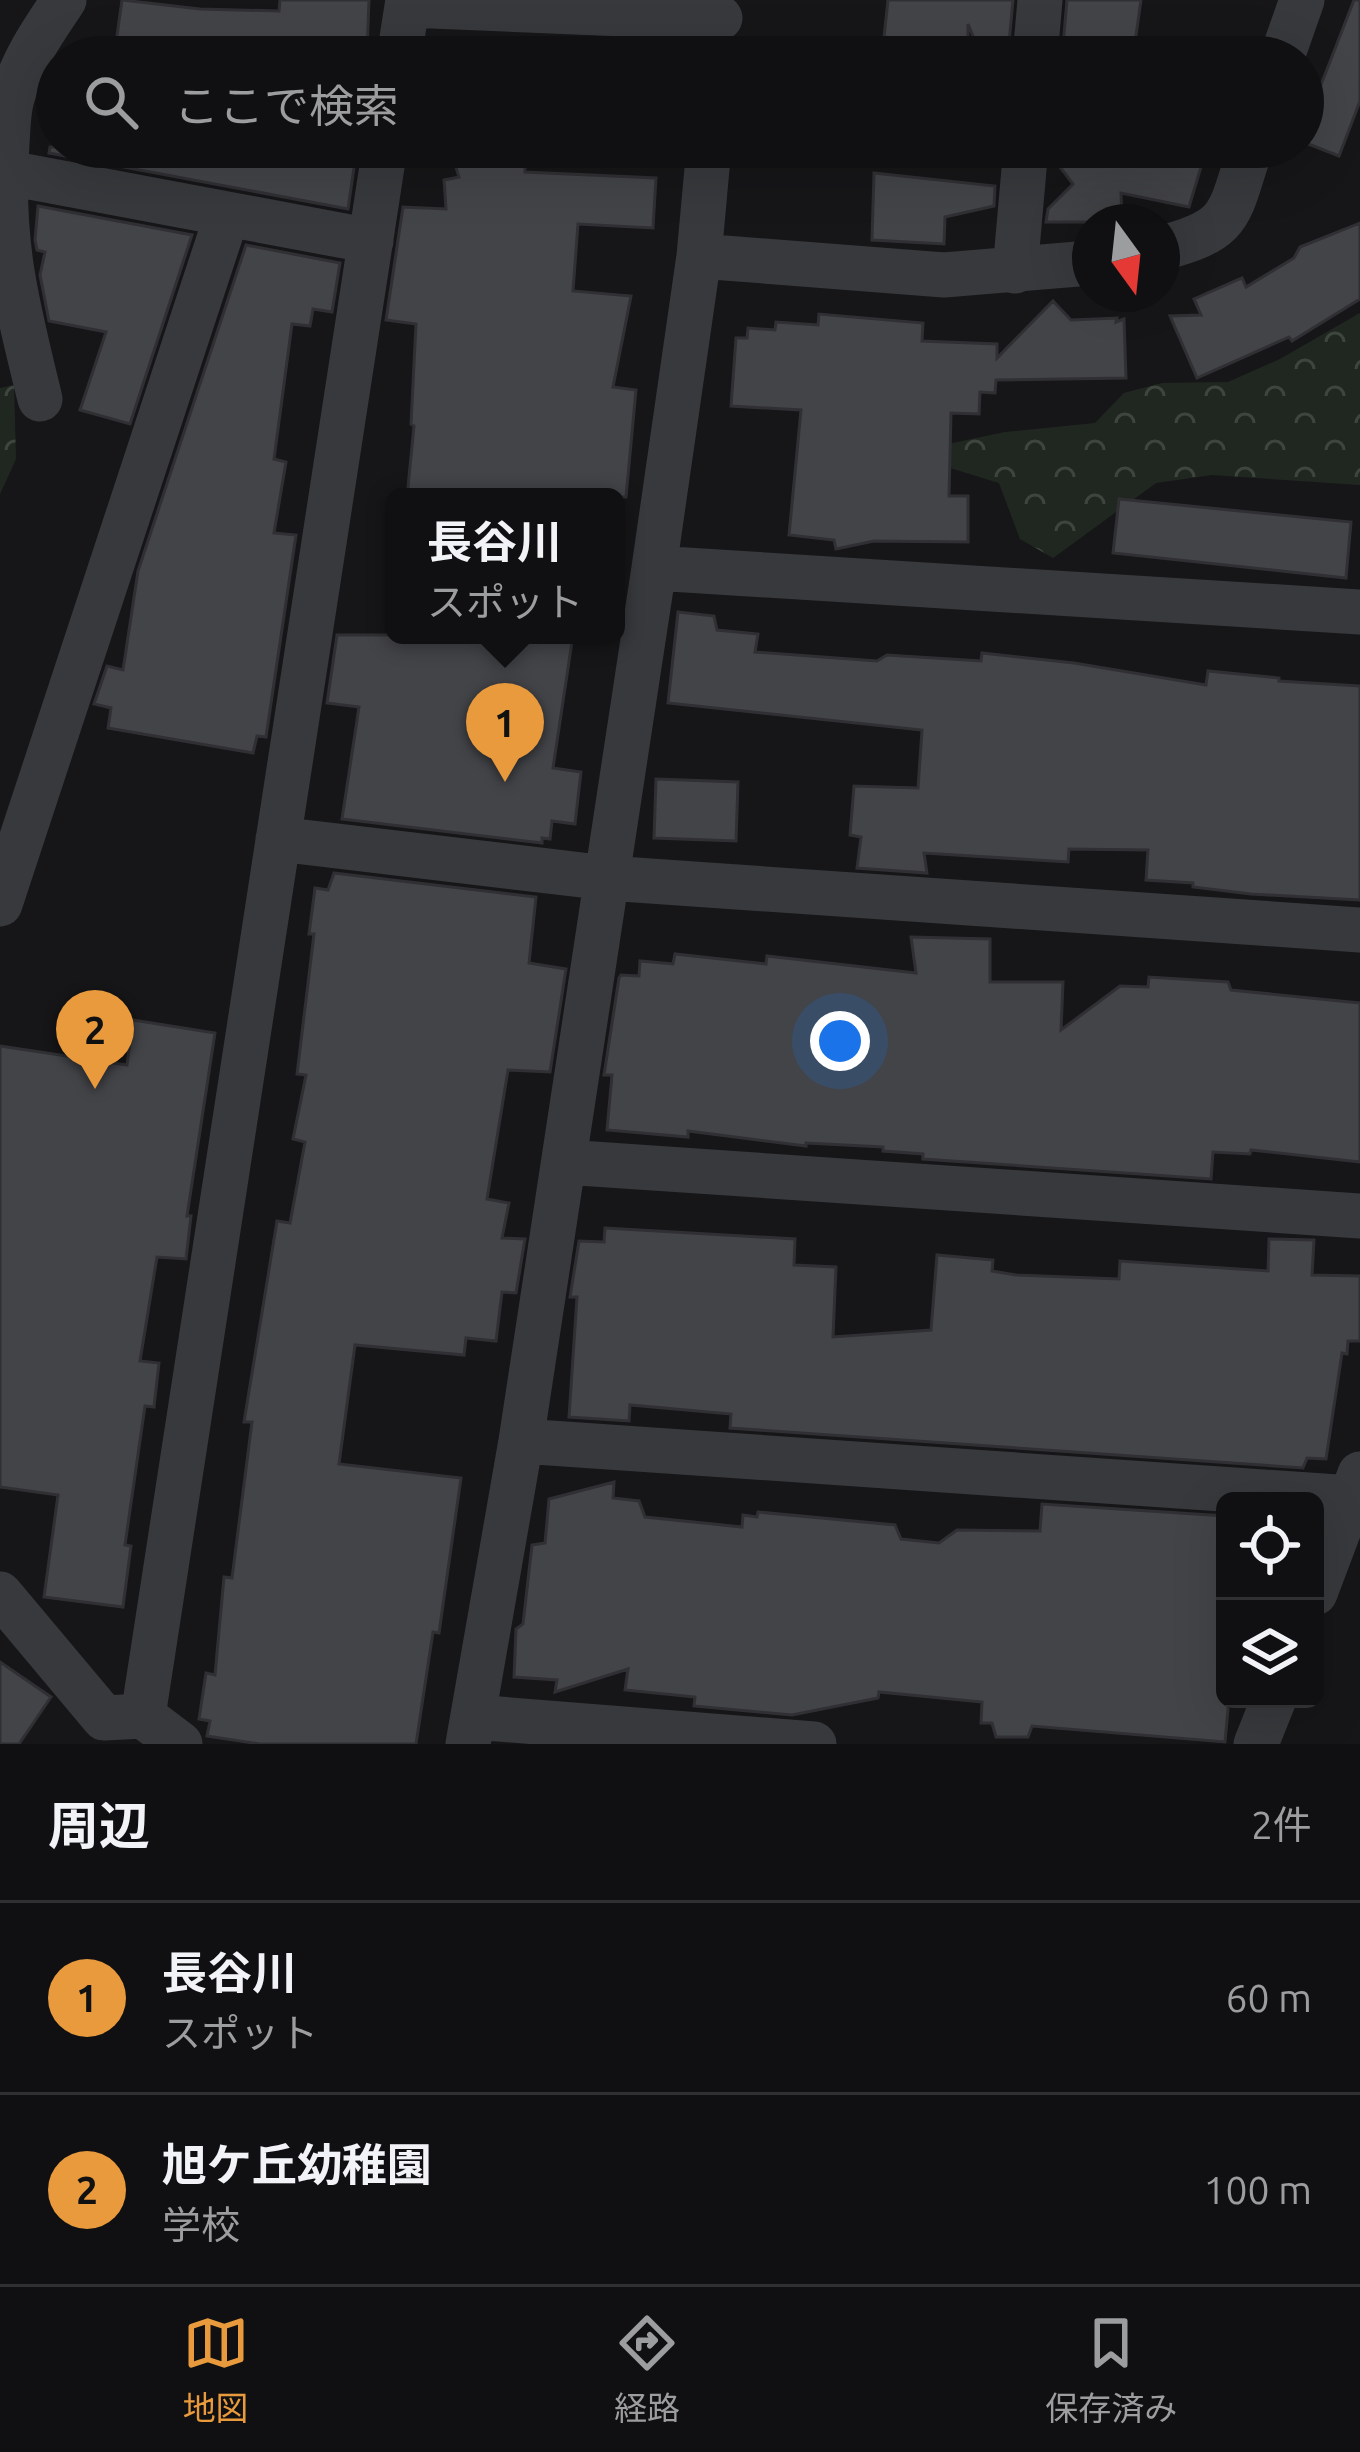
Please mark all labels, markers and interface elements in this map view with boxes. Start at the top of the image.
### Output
search box [36,36,1324,168]
icon: search [78,69,144,135]
text: ここで検索 [174,80,399,131]
north arrow [1072,204,1180,312]
popup [385,488,625,644]
text: 長谷川 [427,516,562,567]
text: スポット [427,580,583,623]
pin: 1 [466,683,544,782]
pin: 2 [56,990,134,1089]
your location [810,1011,870,1071]
map controls [1216,1492,1324,1708]
button: locate [1216,1492,1324,1600]
button: layers [1216,1600,1324,1708]
text: 周辺 [48,1796,150,1854]
text: 2件 [1251,1803,1312,1846]
text: 長谷川 [162,1947,297,1998]
text: 1 [76,1976,98,2019]
text: 60 m [1225,1976,1312,2019]
text: スポット [162,2011,318,2054]
text: 旭ケ丘幼稚園 [162,2139,432,2190]
text: 2 [76,2168,98,2211]
text: 100 m [1203,2168,1312,2211]
text: 学校 [162,2203,240,2246]
tab: 地図 [183,2310,249,2430]
tab: 経路 [614,2310,680,2430]
tab: 保存済み [1045,2310,1177,2430]

